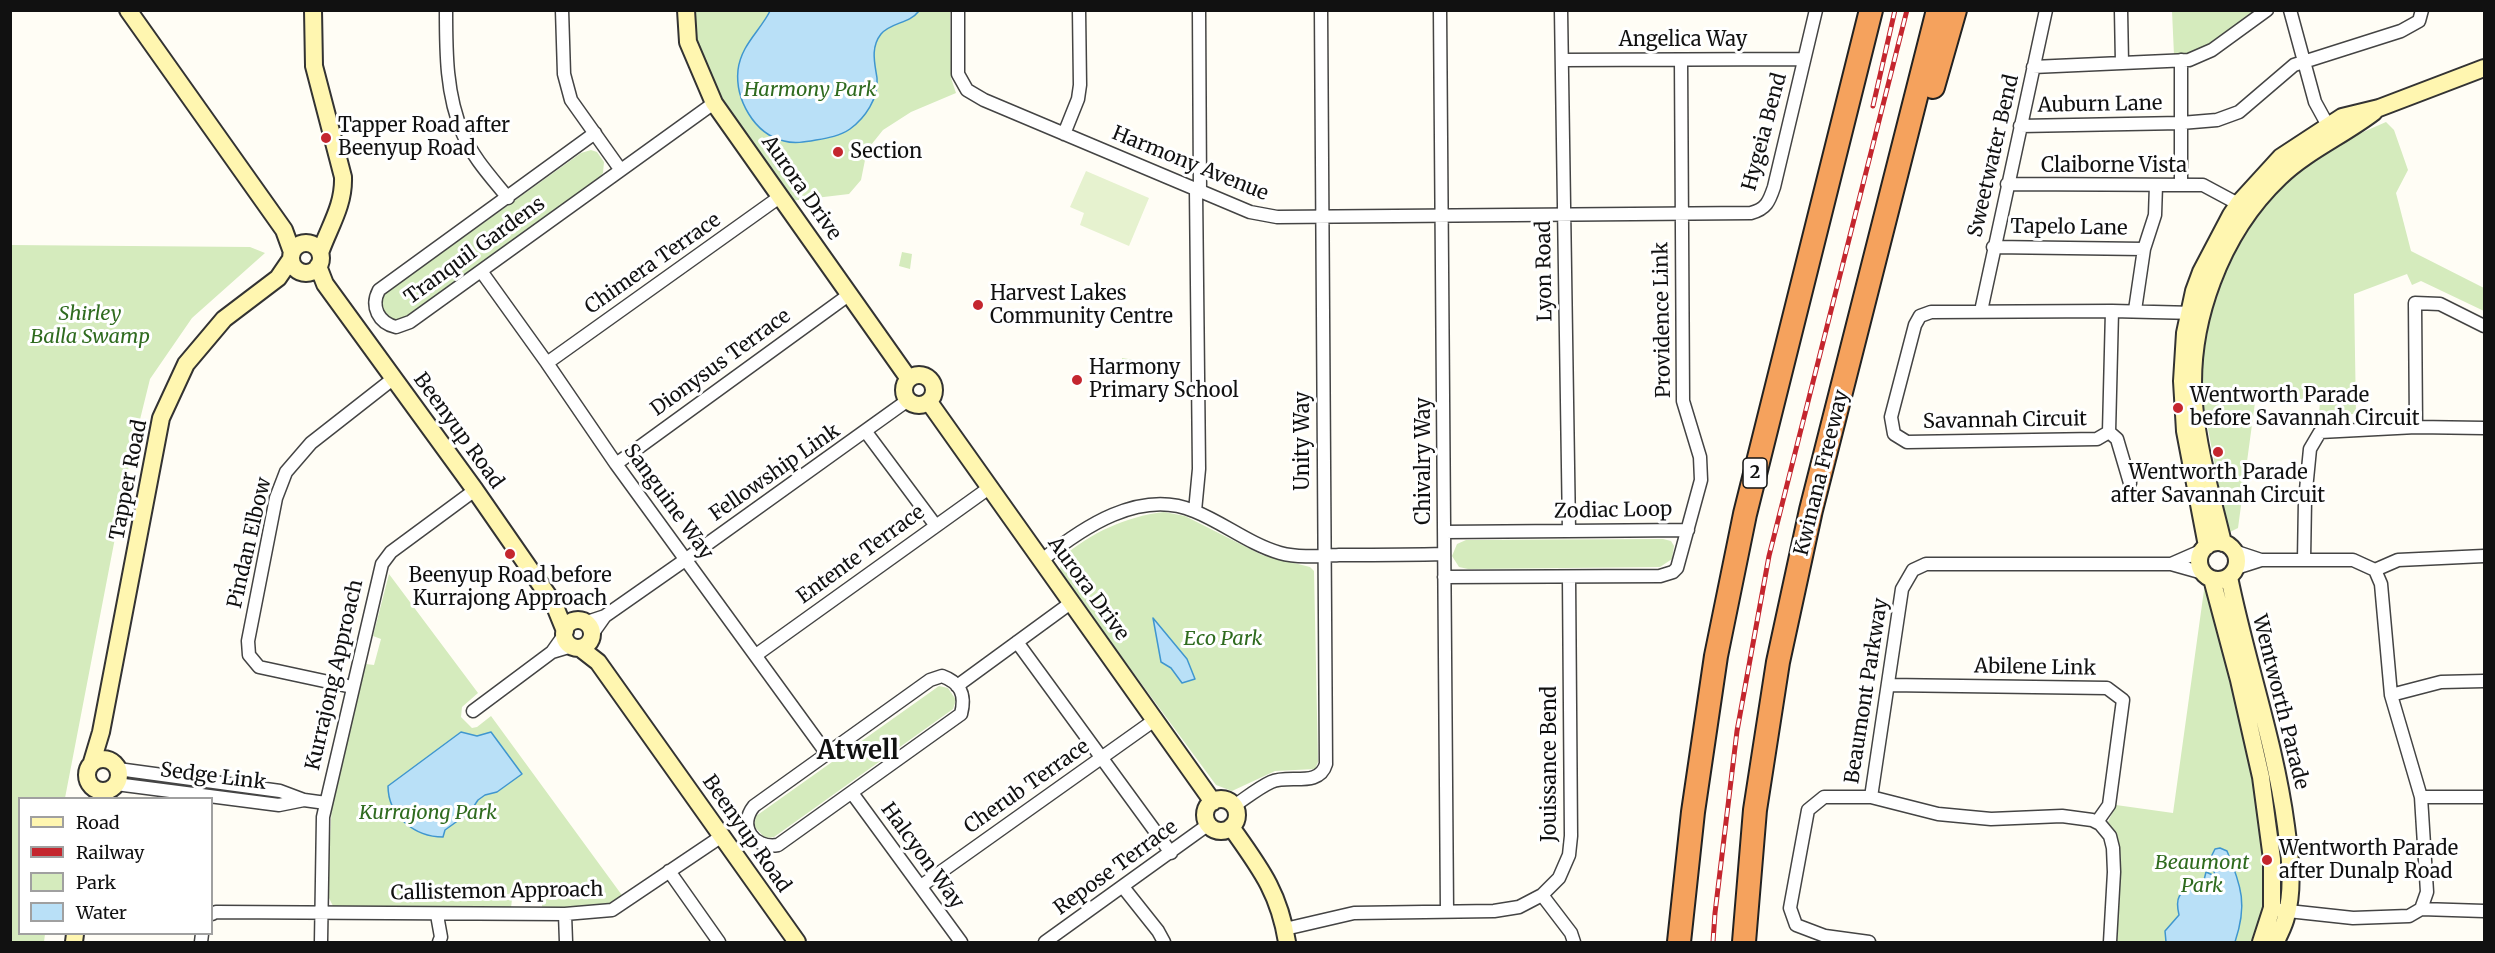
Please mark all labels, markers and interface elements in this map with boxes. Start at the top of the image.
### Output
street label: Angelica Way [1619,28,1747,52]
street label: Hygeia Bend [1738,71,1792,193]
street label: Sweetwater Bend [1964,72,2024,240]
park label: Harmony Park [744,78,876,102]
street label: Auburn Lane [2037,92,2163,118]
place label: Tapper Road after Beenyup Road [338,114,510,161]
street label: Harmony Avenue [1108,122,1272,206]
marker: Tapper Road after Beenyup Road [319,131,333,145]
street label: Aurora Drive [756,131,846,245]
place label: Section [850,140,922,164]
marker: Section [831,145,845,159]
street label: Claiborne Vista [2041,154,2187,178]
street label: Tranquil Gardens [400,192,550,310]
street label: Chimera Terrace [581,208,725,320]
street label: Tapelo Lane [2010,215,2128,241]
street label: Lyon Road [1532,220,1558,322]
street label: Providence Link [1650,242,1676,398]
place label: Harvest Lakes Community Centre [990,282,1173,329]
marker: Harvest Lakes Community Centre [971,298,985,312]
park label: Shirley Balla Swamp [30,302,150,349]
street label: Dionysus Terrace [646,304,796,422]
place label: Harmony Primary School [1089,356,1239,403]
street label: Beenyup Road [408,368,508,494]
marker: Harmony Primary School [1070,373,1084,387]
place label: Wentworth Parade before Savannah Circuit [2190,384,2420,431]
street label: Kwinana Freeway [1790,388,1854,558]
street label: Unity Way [1291,391,1315,491]
street label: Chivalry Way [1412,397,1436,525]
marker: Wentworth Parade before Savannah Circuit [2171,401,2185,415]
street label: Savannah Circuit [1923,408,2087,434]
street label: Tapper Road [106,418,152,542]
street label: Fellowship Link [705,419,845,527]
street label: Sanguine Way [618,440,718,564]
marker: Wentworth Parade after Savannah Circuit [2211,445,2225,459]
road number: 2 [1743,458,1767,488]
place label: Wentworth Parade after Savannah Circuit [2111,461,2325,508]
street label: Pindan Elbow [223,475,277,611]
street label: Zodiac Loop [1554,498,1672,524]
street label: Entente Terrace [793,501,929,609]
street label: Aurora Drive [1042,532,1134,646]
marker: Beenyup Road before Kurrajong Approach [503,547,517,561]
place label: Beenyup Road before Kurrajong Approach [408,564,612,611]
street label: Kurrajong Approach [301,577,369,773]
street label: Beaumont Parkway [1840,597,1894,785]
street label: Wentworth Parade [2247,612,2313,792]
park label: Eco Park [1184,627,1262,651]
street label: Abilene Link [1974,655,2096,681]
street label: Jouissance Bend [1538,686,1562,842]
street label: Cherub Terrace [960,735,1094,839]
district label: Atwell [817,736,899,768]
street label: Sedge Link [159,759,267,795]
street label: Beenyup Road [697,771,795,897]
legend [18,797,213,935]
street label: Halcyon Way [875,798,969,914]
park label: Kurrajong Park [359,801,497,825]
text: Road [76,811,120,834]
street label: Repose Terrace [1050,815,1182,921]
place label: Wentworth Parade after Dunalp Road [2279,837,2458,884]
text: Railway [76,841,144,864]
park label: Beaumont Park [2155,851,2249,898]
marker: Wentworth Parade after Dunalp Road [2260,853,2274,867]
text: Park [76,871,116,894]
street label: Callistemon Approach [390,878,604,906]
text: Water [76,901,127,924]

